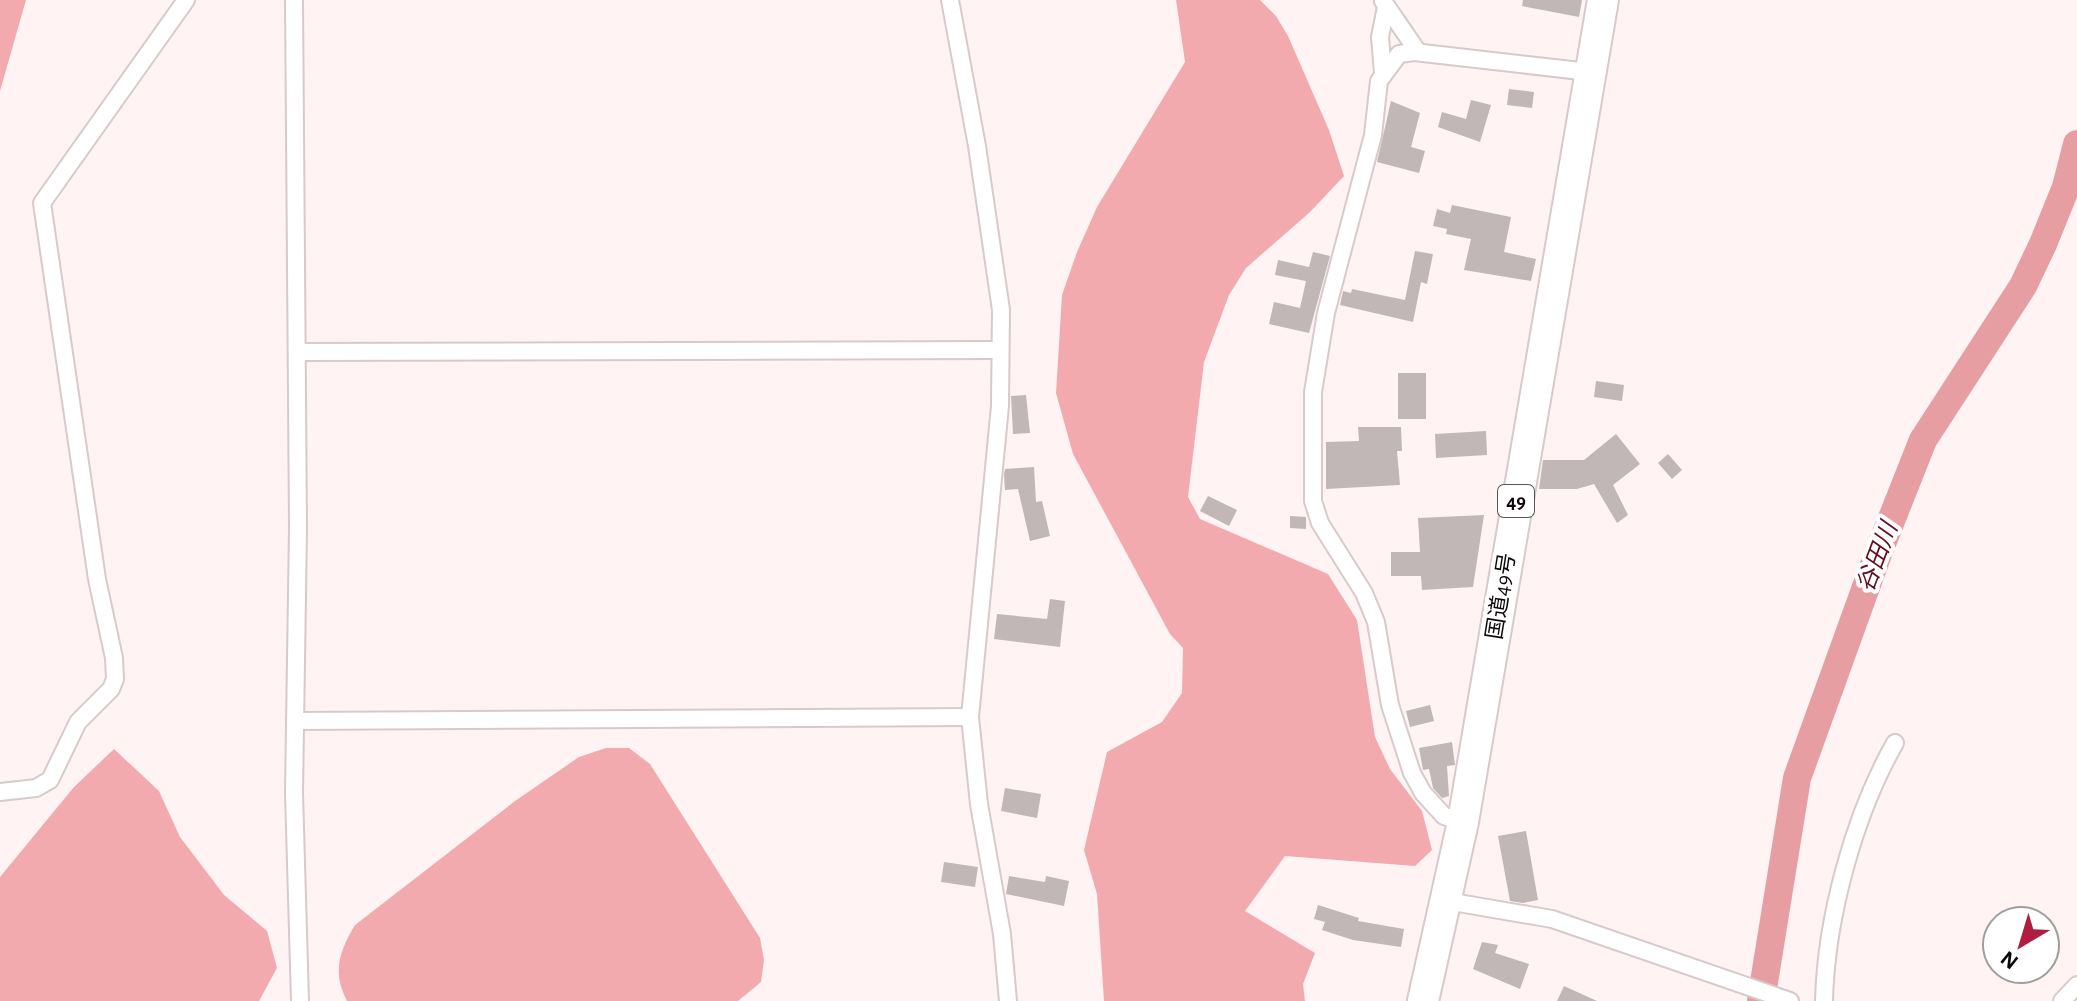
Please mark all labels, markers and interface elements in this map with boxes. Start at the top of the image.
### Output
road number: 49 [1498,485,1534,517]
water label: 谷田川 [1853,516,1903,595]
street label: 国道49号 [1482,551,1519,641]
north arrow [1981,905,2061,985]
text: N [1997,947,2022,973]

